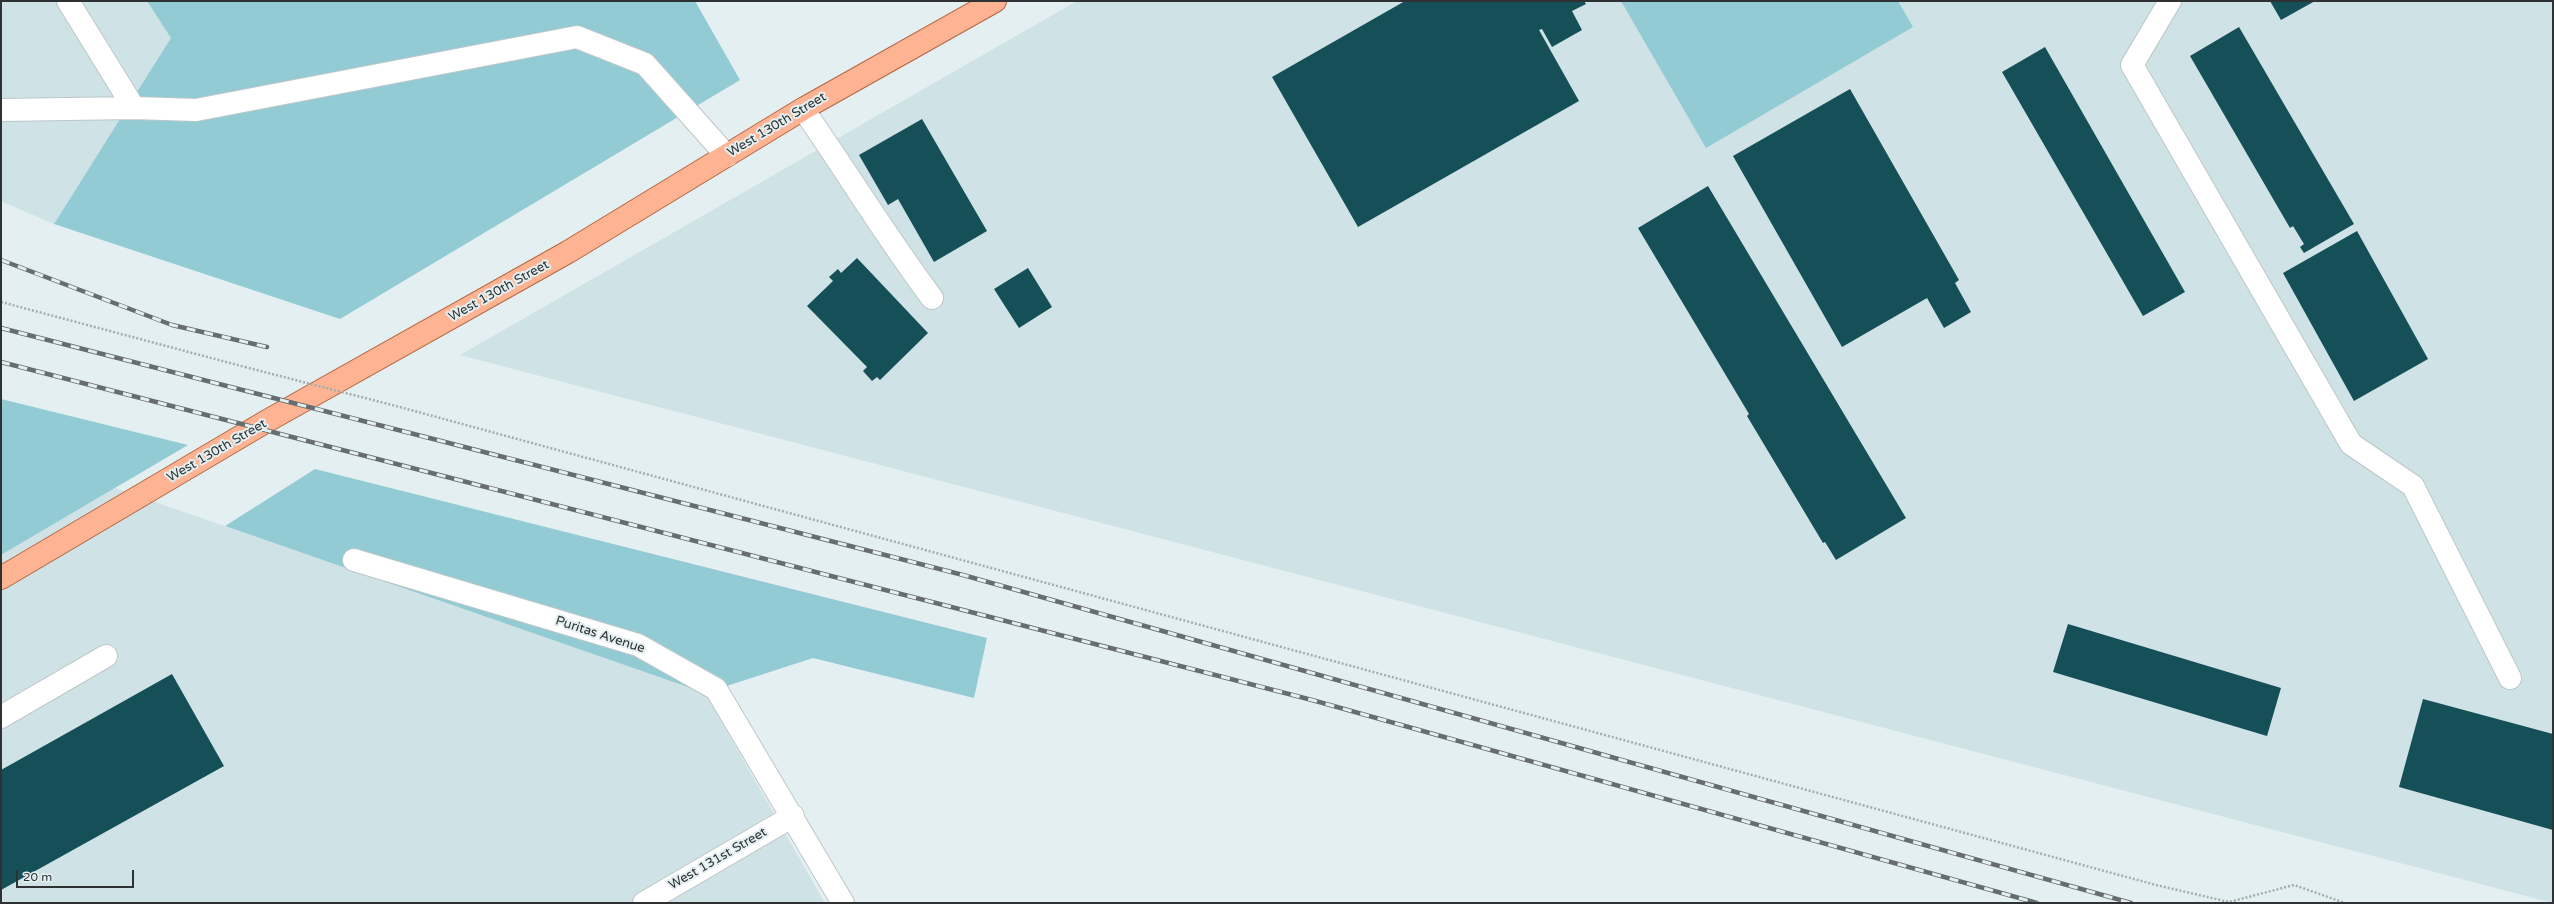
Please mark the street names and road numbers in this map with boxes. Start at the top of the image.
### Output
street label: West 130th Street [725,89,829,161]
street label: West 130th Street [446,257,552,325]
street label: West 130th Street [164,416,270,486]
street label: Puritas Avenue [553,613,647,657]
street label: West 131st Street [666,825,770,893]

